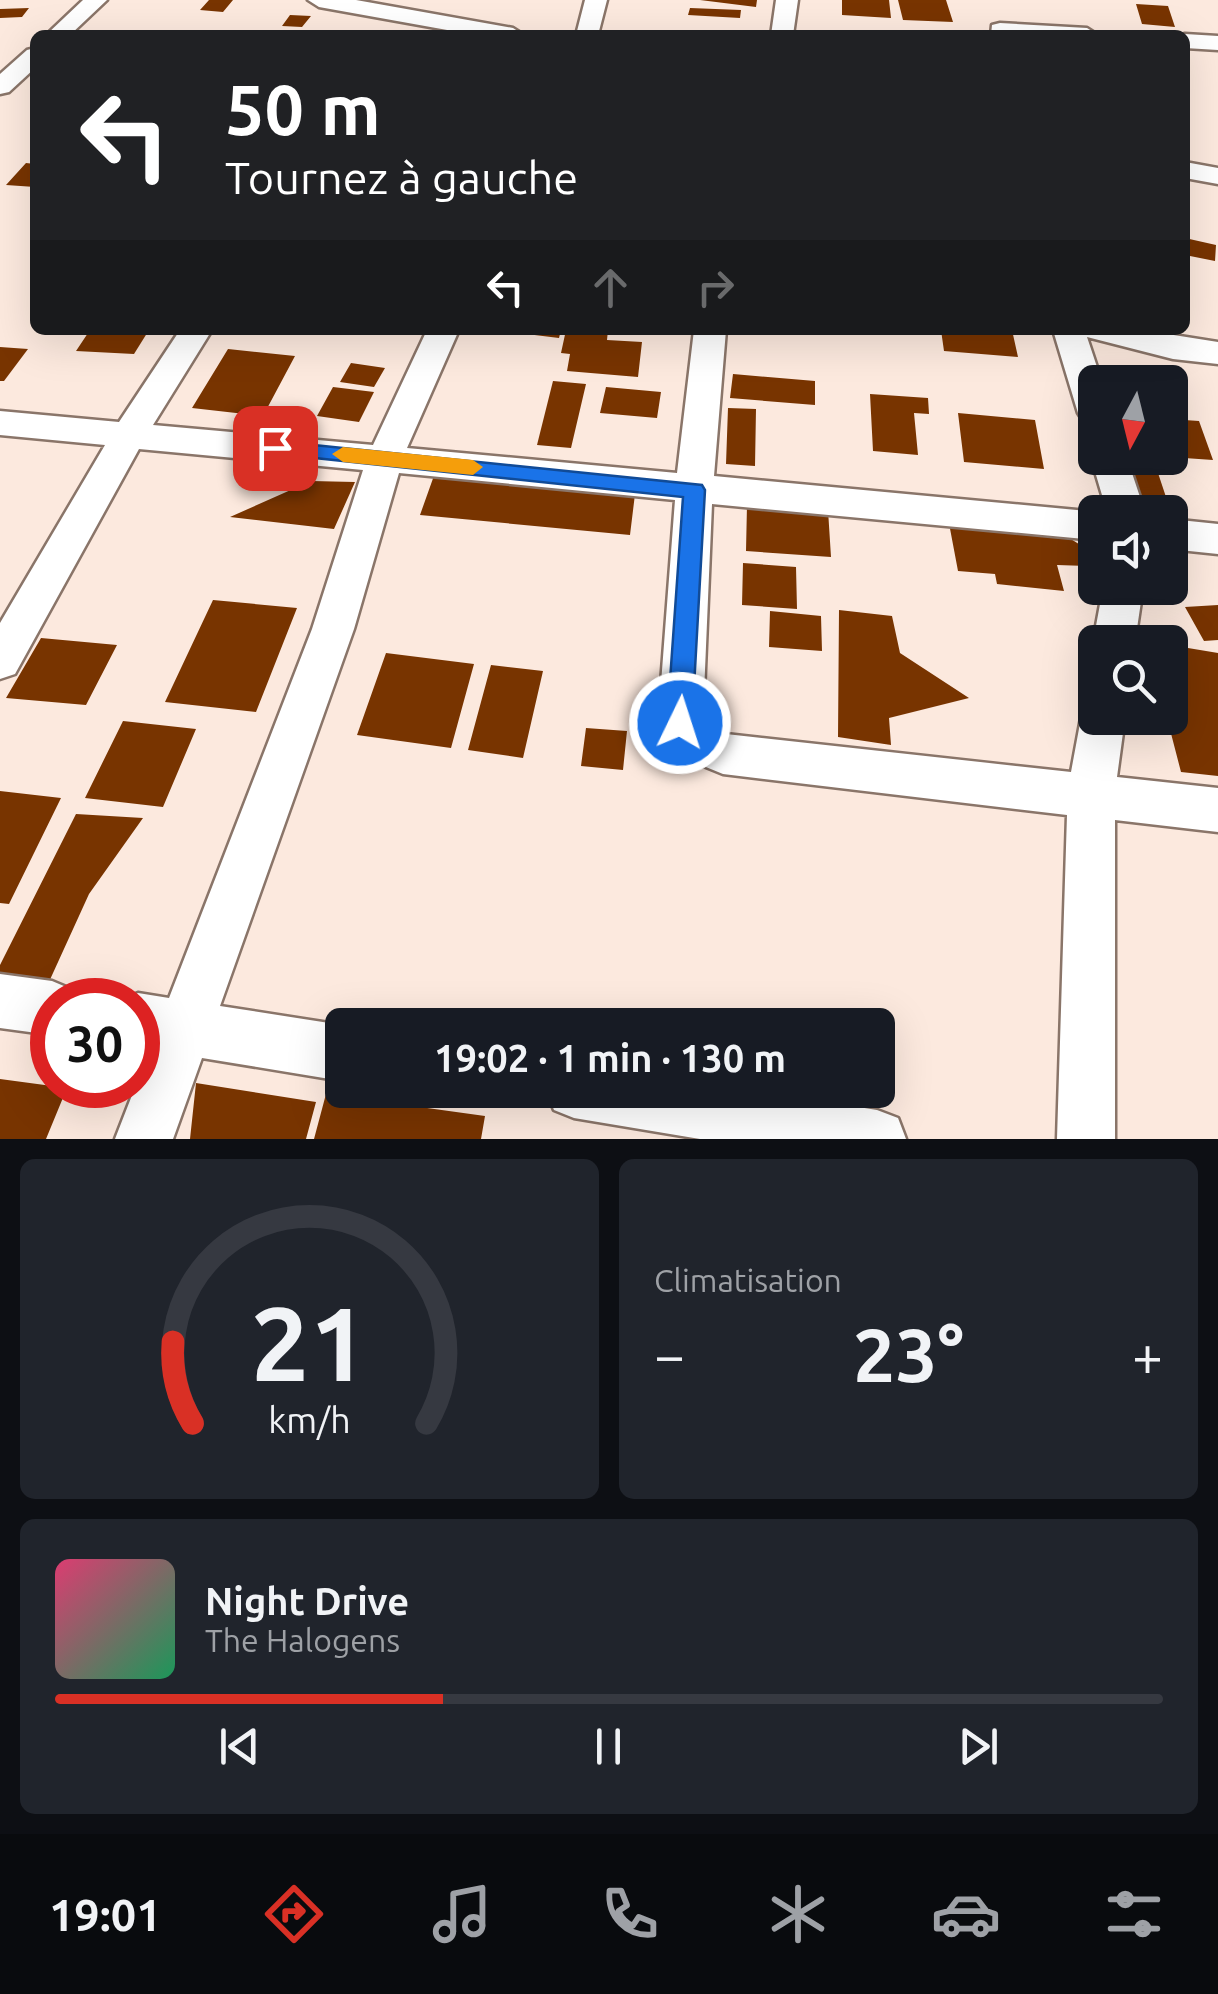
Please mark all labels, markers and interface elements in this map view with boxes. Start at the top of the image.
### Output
icon: left [60,70,190,200]
text: 50 m [225,70,381,148]
text: Tournez à gauche [225,152,578,203]
icon: left [478,260,533,315]
icon: ahead [583,260,638,315]
icon: right [688,260,743,315]
north arrow [1078,365,1188,475]
map controls [1078,365,1188,735]
pin [233,406,318,491]
icon: arrive [248,421,303,476]
button: sound [1078,495,1188,605]
button: search [1078,625,1188,735]
position arrow [628,671,732,775]
speed limit sign: 30 [30,978,160,1108]
text: 19:02 · 1 min · 130 m [434,1037,786,1079]
text: Climatisation [654,1262,842,1298]
text: 21 [251,1284,368,1401]
text: 23° [853,1312,964,1396]
text: − [654,1324,685,1385]
text: + [1132,1324,1163,1385]
text: km/h [268,1400,351,1440]
text: Night Drive [205,1580,409,1622]
text: The Halogens [205,1622,400,1658]
icon: previous [212,1719,267,1774]
icon: pause [581,1719,636,1774]
icon: next [951,1719,1006,1774]
icon: directions [259,1879,329,1949]
icon: music [427,1879,497,1949]
icon: phone [595,1879,665,1949]
icon: climate [763,1879,833,1949]
icon: car [931,1879,1001,1949]
icon: filters [1099,1879,1169,1949]
text: 19:01 [49,1889,162,1940]

